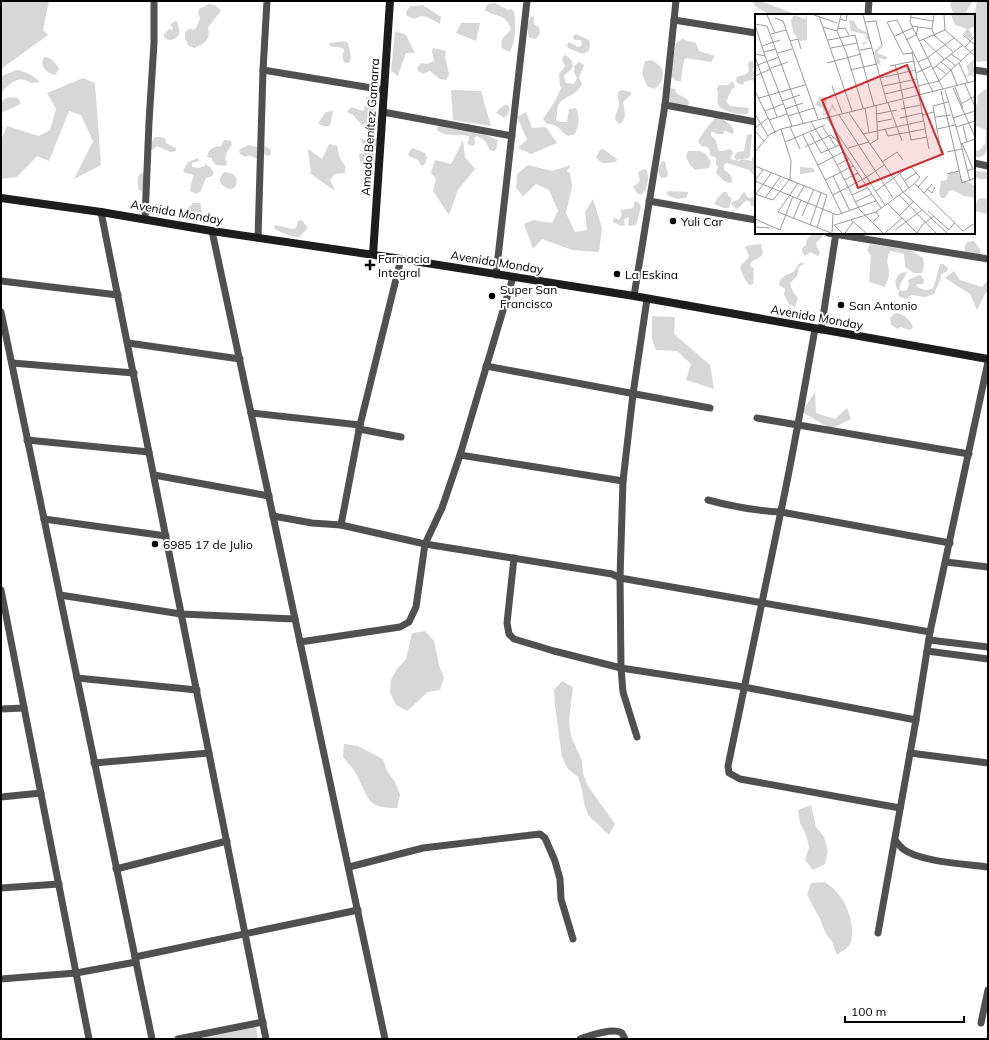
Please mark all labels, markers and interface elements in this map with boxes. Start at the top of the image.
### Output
inset map [755,14,975,234]
street label: Amado Benítez Gamarra [358,58,382,196]
street label: Avenida Monday [130,196,225,228]
place label: Yuli Car [680,214,723,229]
marker: Yuli Car [668,216,678,226]
street label: Avenida Monday [450,247,545,277]
place label: Farmacia Integral [378,251,430,280]
marker: Farmacia Integral [365,260,375,270]
place label: La Eskina [625,267,678,282]
marker: La Eskina [612,269,622,279]
place label: Super San Francisco [500,282,557,311]
marker: Super San Francisco [487,291,497,301]
place label: San Antonio [849,298,918,313]
marker: San Antonio [836,300,846,310]
street label: Avenida Monday [770,301,865,333]
place label: 6985 17 de Julio [163,537,253,552]
marker: 6985 17 de Julio [150,539,160,549]
scale bar [845,998,964,1024]
text: 100 m [851,1004,886,1019]

